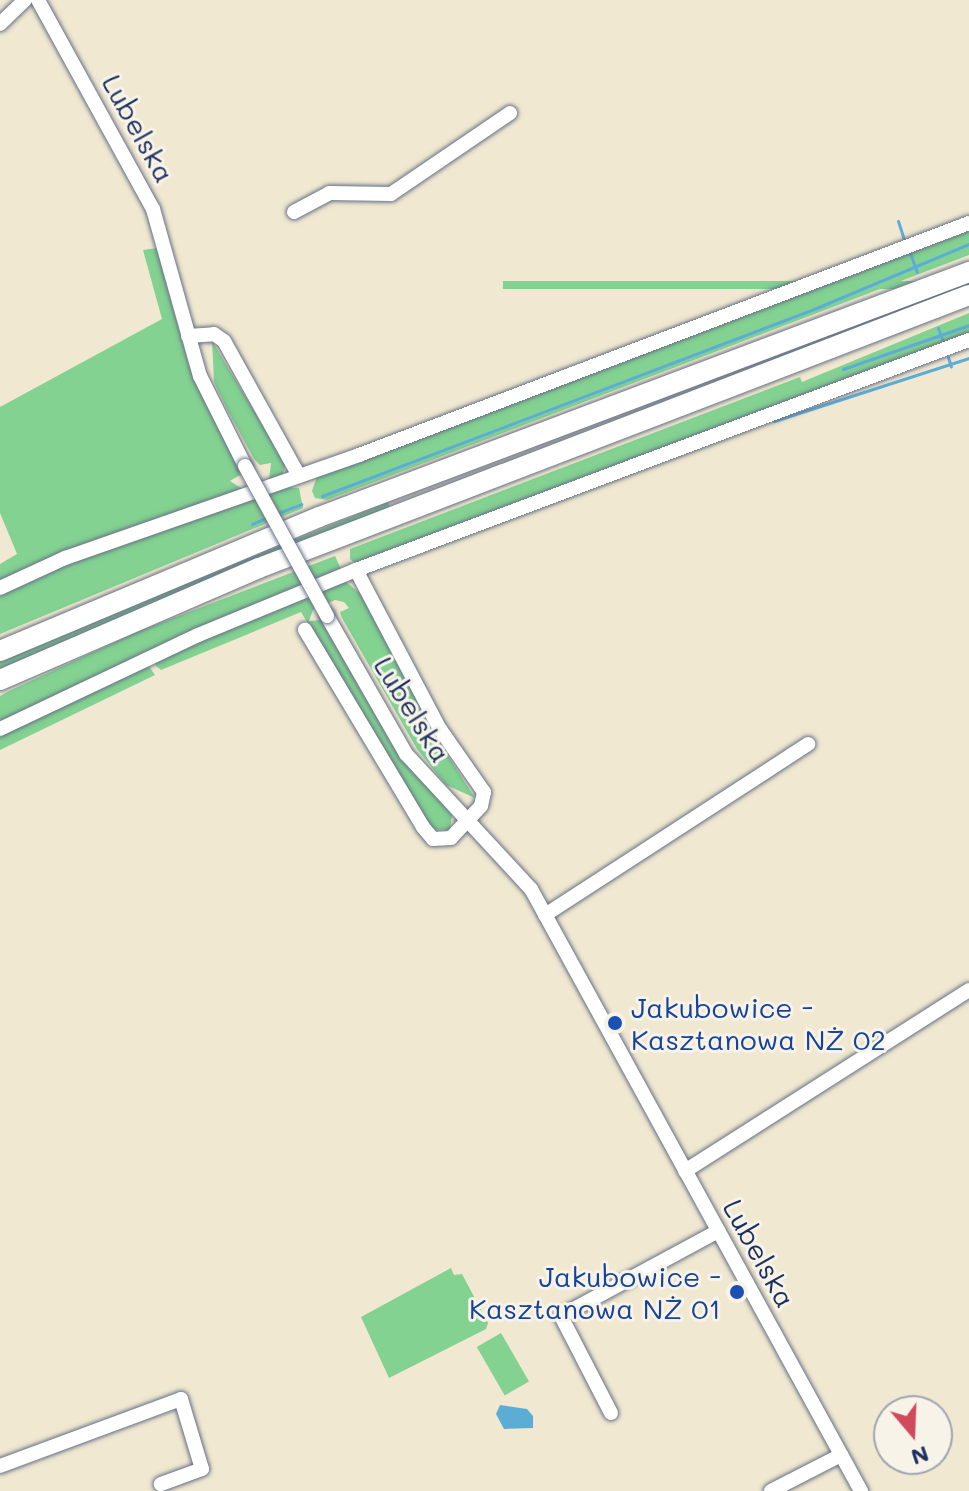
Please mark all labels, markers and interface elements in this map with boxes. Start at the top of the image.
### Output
street label: Lubelska [96,68,182,188]
street label: Lubelska [367,650,459,768]
place label: Jakubowice - Kasztanowa NŻ 02 [631,990,886,1056]
marker: Jakubowice - Kasztanowa NŻ 02 [606,1014,624,1032]
street label: Lubelska [717,1193,803,1313]
place label: Jakubowice - Kasztanowa NŻ 01 [469,1259,721,1325]
marker: Jakubowice - Kasztanowa NŻ 01 [728,1283,746,1301]
north arrow [873,1395,953,1475]
text: N [908,1440,933,1473]

